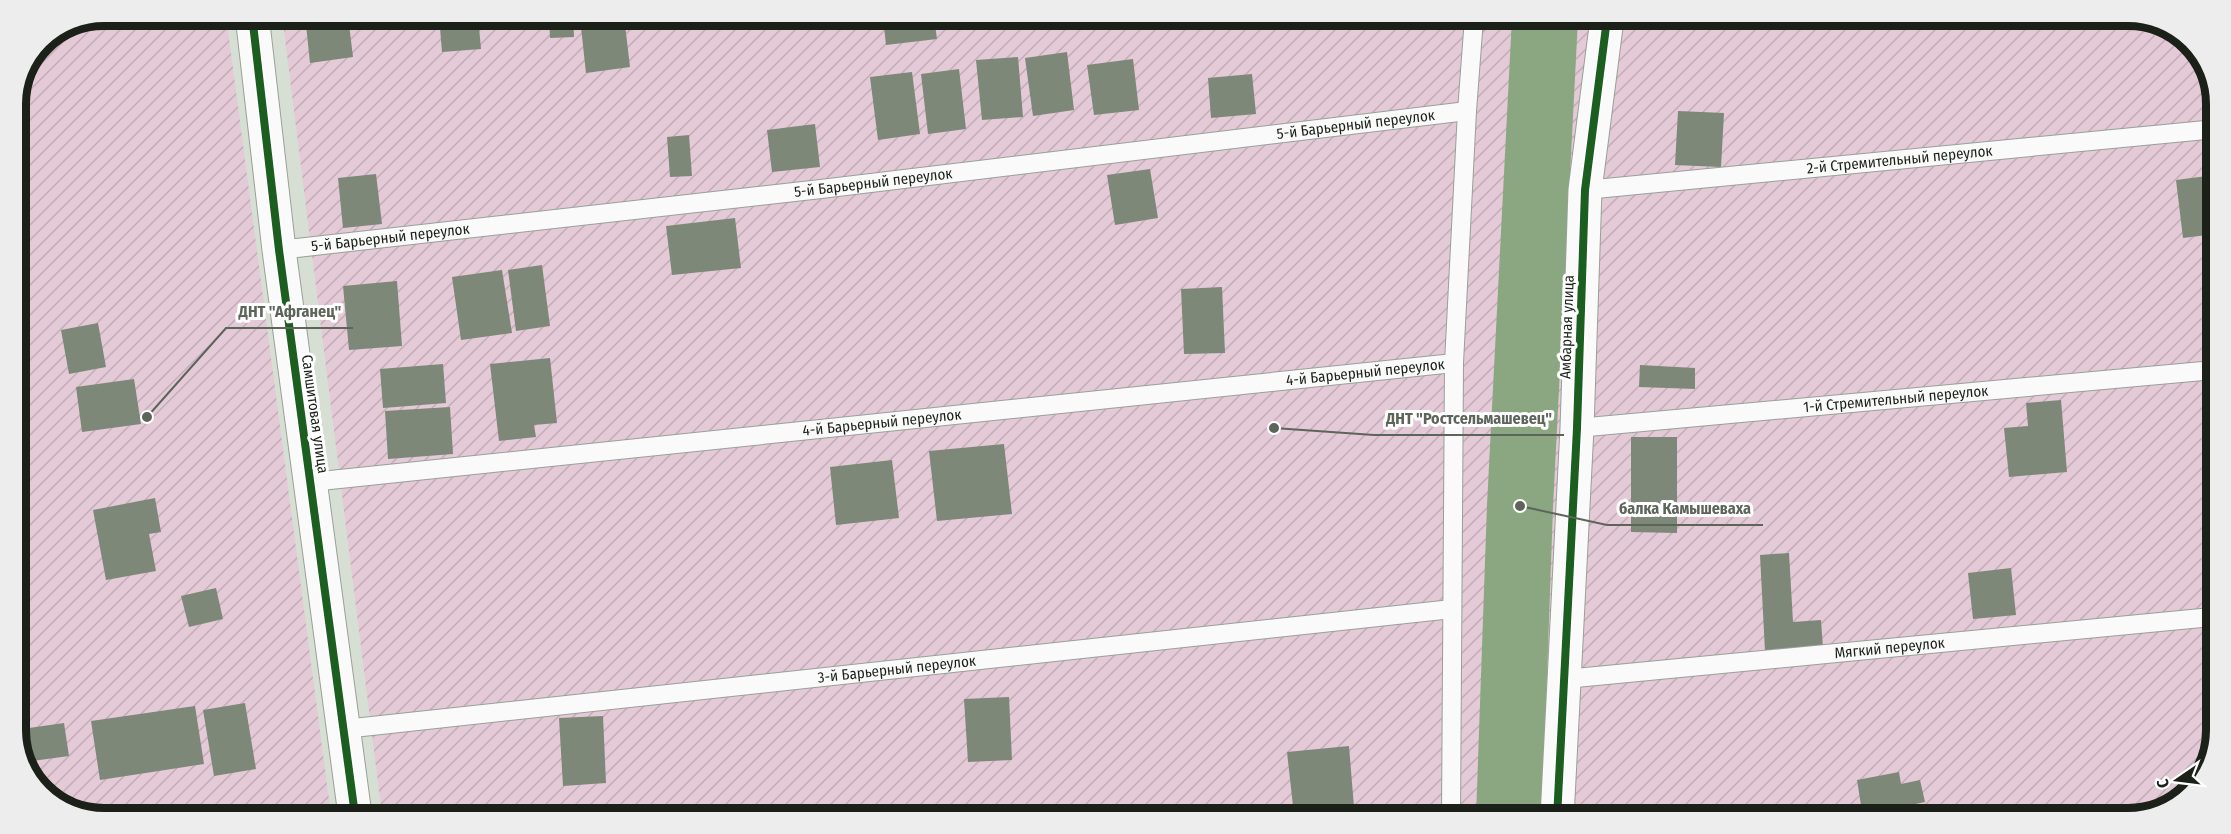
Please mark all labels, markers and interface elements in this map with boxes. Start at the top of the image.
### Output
street label: 5-й Барьерный переулок [1276,106,1436,143]
street label: 2-й Стремительный переулок [1806,142,1993,178]
street label: 5-й Барьерный переулок [793,164,953,201]
street label: 5-й Барьерный переулок [310,220,470,255]
street label: Амбарная улица [1556,275,1578,379]
callout: ДНТ "Афганец" [226,294,353,328]
text: ДНТ "Афганец" [238,302,342,321]
street label: Самшитовая улица [298,354,332,474]
street label: 4-й Барьерный переулок [1285,355,1446,389]
street label: 1-й Стремительный переулок [1802,382,1989,416]
callout: ДНТ "Ростсельмашевец" [1374,401,1564,435]
street label: 4-й Барьерный переулок [802,405,962,440]
text: ДНТ "Ростсельмашевец" [1385,409,1552,428]
callout: балка Камышеваха [1607,491,1763,525]
text: балка Камышеваха [1619,499,1751,518]
street label: Мягкий переулок [1834,634,1945,662]
street label: 3-й Барьерный переулок [817,652,977,687]
north arrow [2147,750,2207,810]
text: С [2153,777,2173,790]

